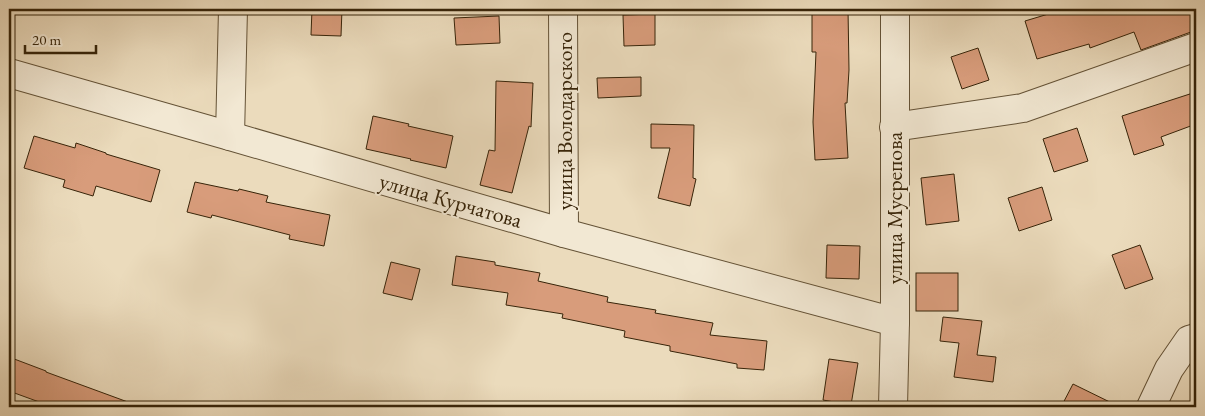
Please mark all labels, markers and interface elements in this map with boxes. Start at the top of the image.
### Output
scale bar [25,22,96,54]
text: 20 m [32,30,61,49]
street label: улица Володарского [550,32,579,210]
street label: улица Мусрепова [880,132,909,284]
street label: улица Курчатова [376,166,526,235]

